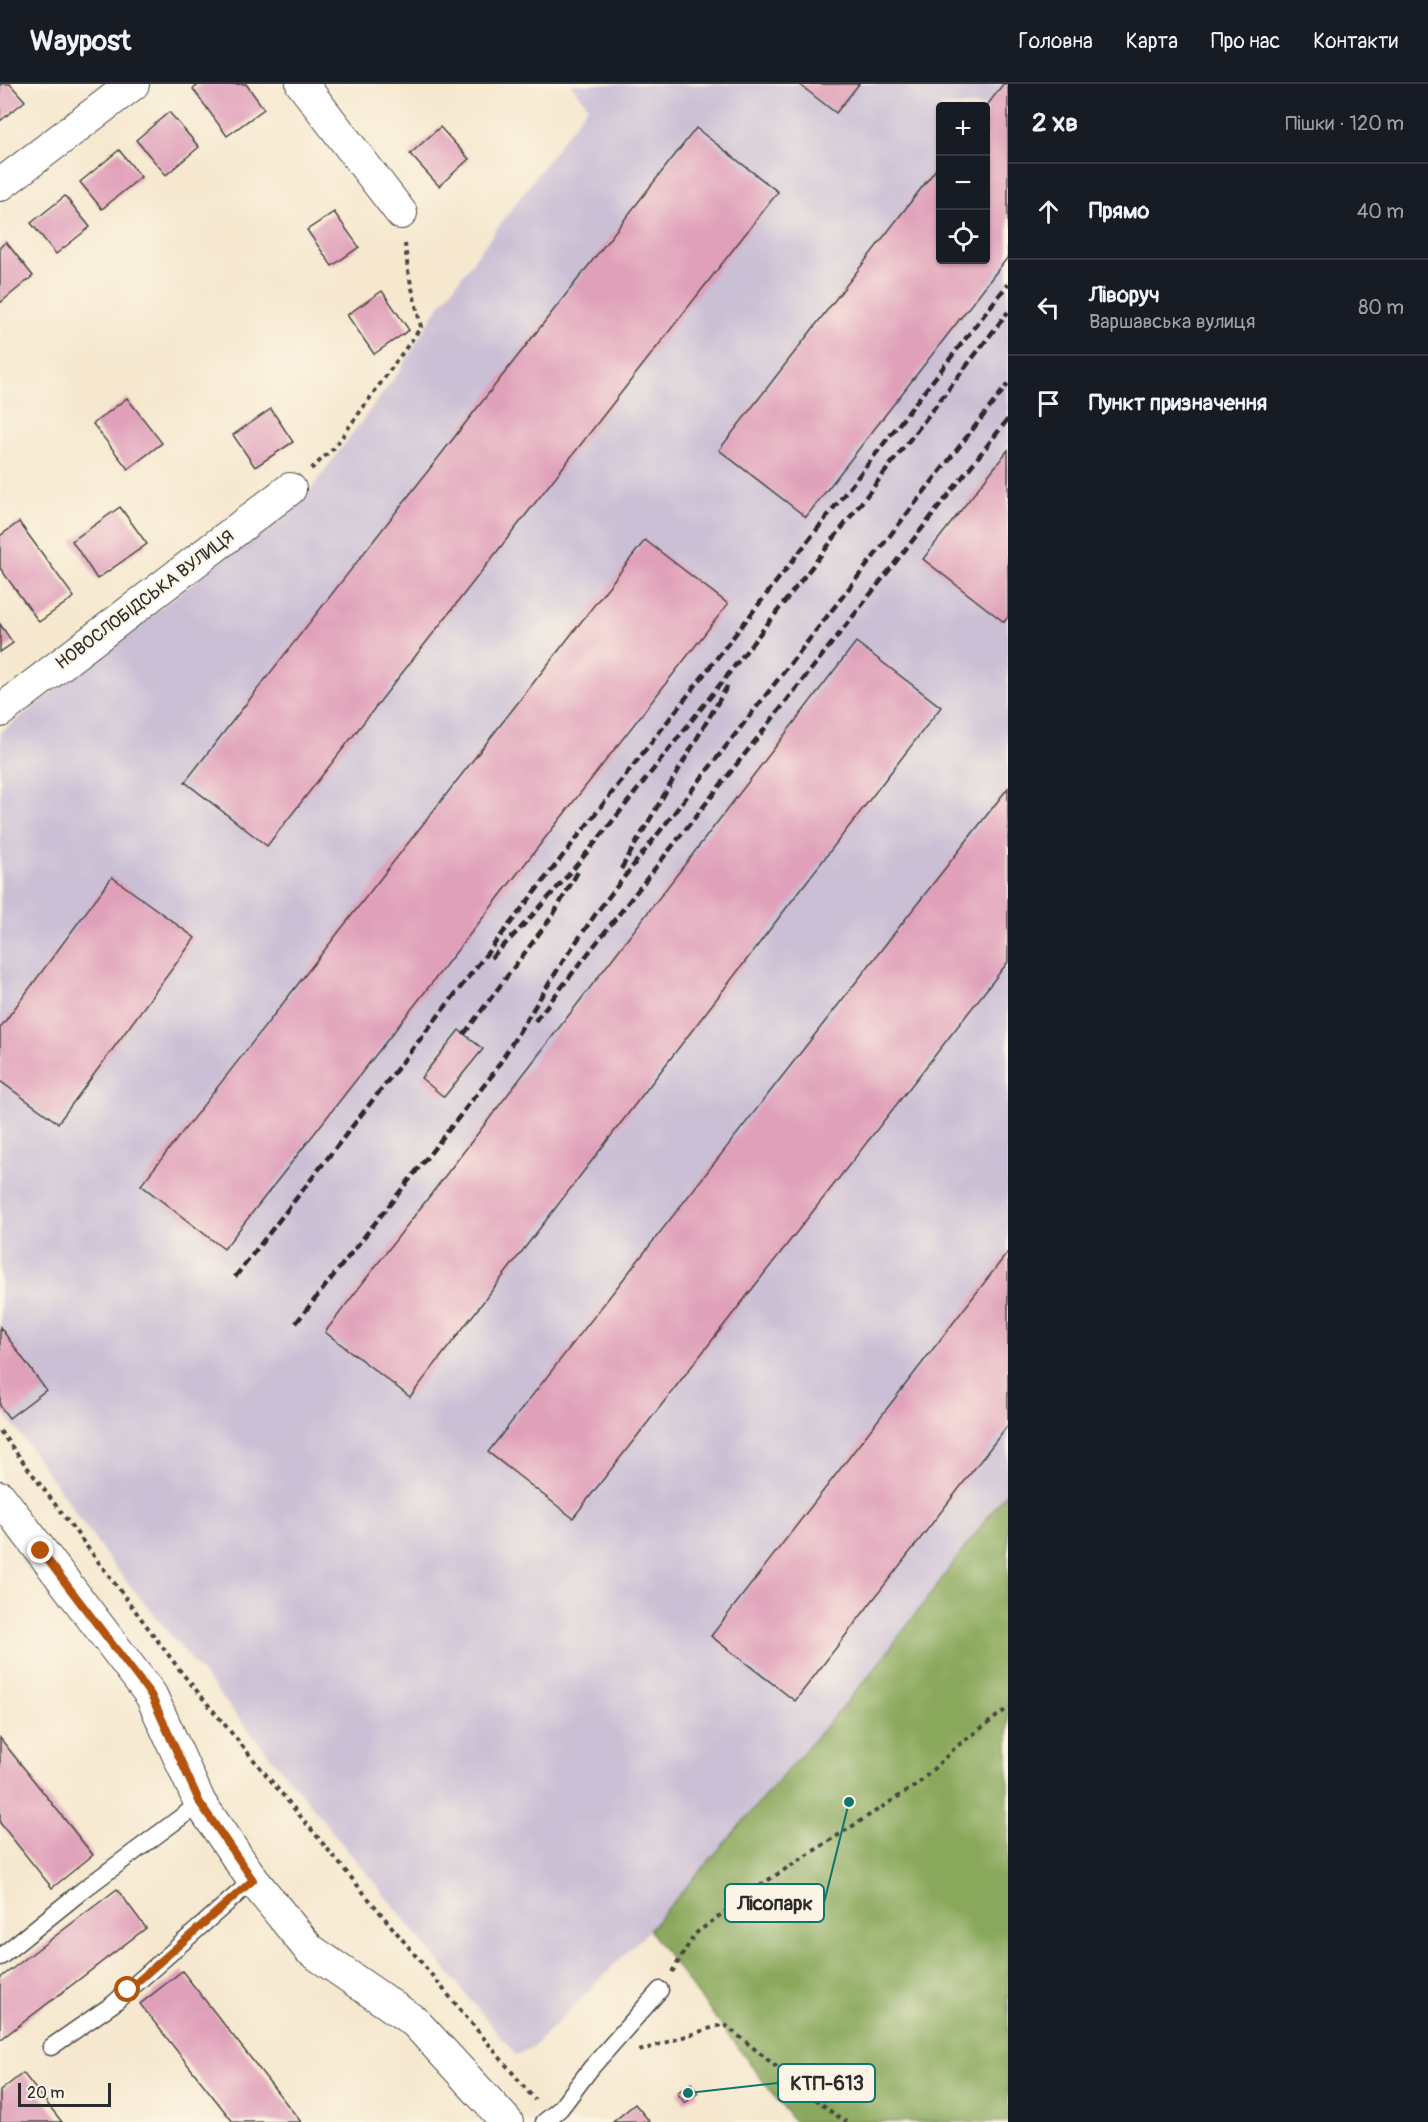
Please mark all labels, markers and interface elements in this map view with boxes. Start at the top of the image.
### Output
text: Waypost [30,24,131,59]
text: Головна [1019,28,1093,55]
text: Карта [1126,28,1178,55]
text: Про нас [1211,28,1280,55]
text: Контакти [1313,28,1398,55]
map controls [936,102,990,264]
button: + [936,102,990,156]
text: 2 хв [1032,107,1078,139]
text: Пішки · 120 m [1285,111,1404,136]
button: − [936,156,990,210]
icon: ahead [1032,195,1065,228]
text: Прямо [1089,197,1149,225]
text: 40 m [1357,199,1404,224]
button: locate [936,210,990,264]
text: Ліворуч [1089,281,1160,309]
icon: left [1032,291,1065,324]
text: 80 m [1358,295,1404,320]
text: Варшавська вулиця [1089,309,1255,334]
icon: arrive [1032,387,1065,420]
text: Пункт призначення [1089,389,1267,417]
street label: НОВОСЛОБІДСЬКА ВУЛИЦЯ [51,525,239,675]
route end [27,1537,53,1563]
callout: Лісопарк [725,1884,824,1922]
text: Лісопарк [736,1891,813,1916]
route start [114,1976,140,2002]
callout: КТП-613 [778,2064,875,2102]
text: КТП-613 [790,2071,864,2096]
scale bar [18,2080,111,2108]
text: 20 m [27,2083,65,2103]

